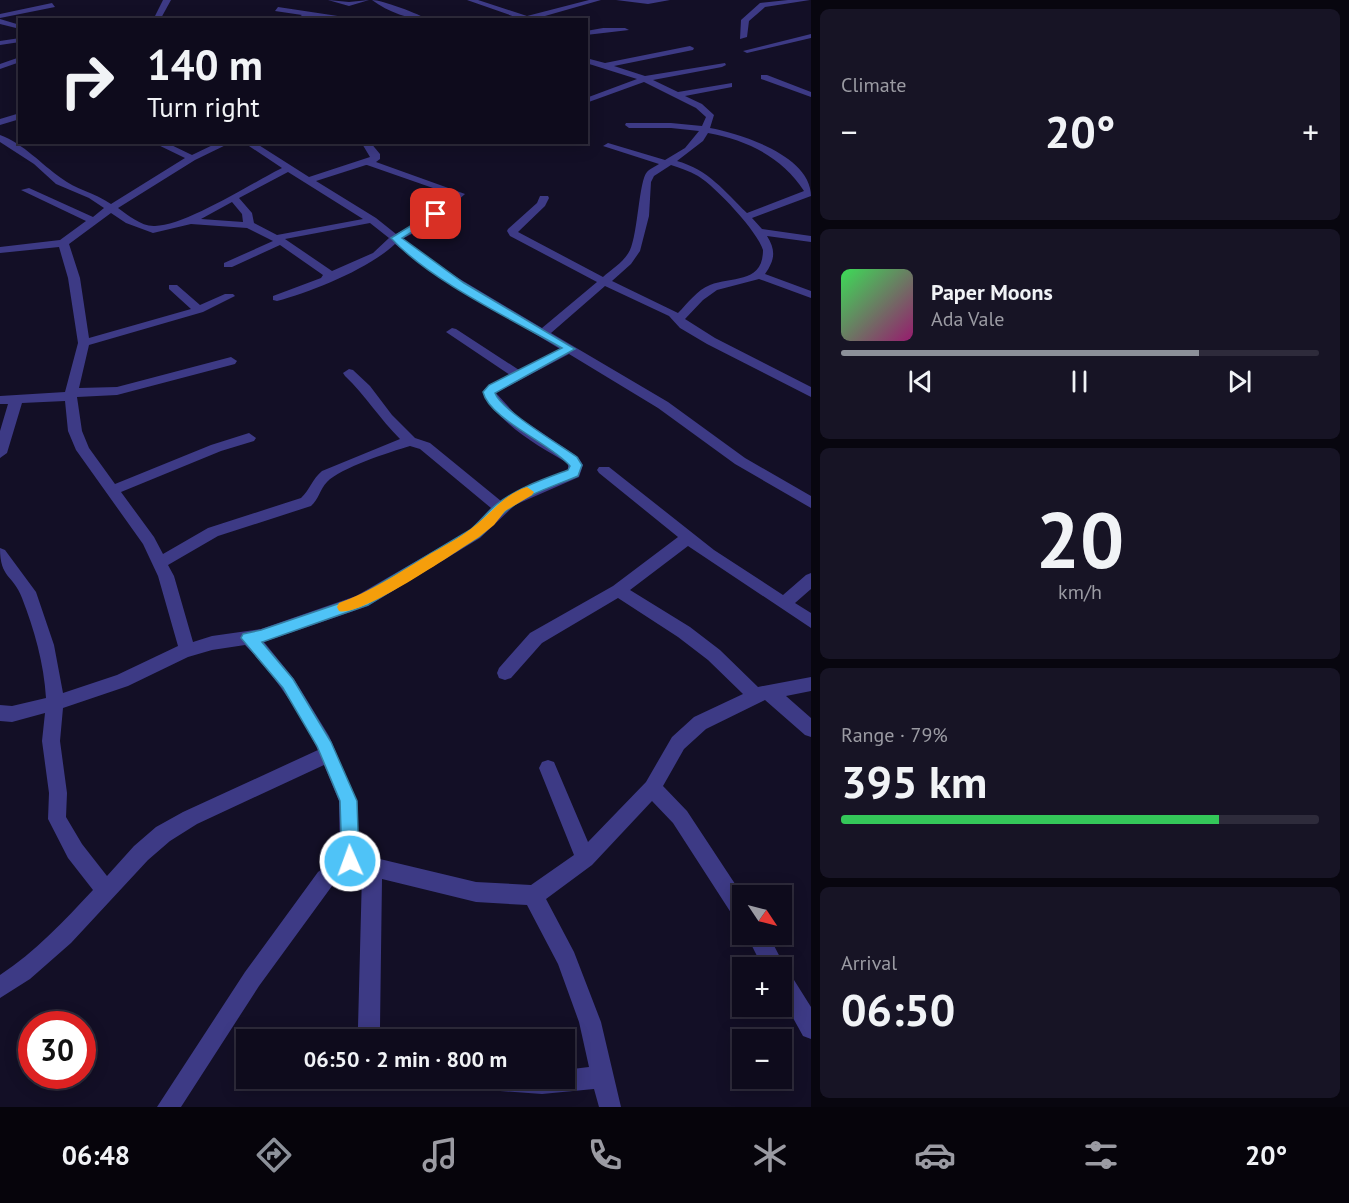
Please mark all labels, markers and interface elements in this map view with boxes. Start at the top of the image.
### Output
text: 140 m [147,37,263,92]
icon: right [48,42,126,120]
text: Climate [841,72,907,98]
text: Turn right [147,90,260,124]
text: 20° [1045,102,1115,160]
text: − [841,110,858,153]
text: + [1302,110,1319,153]
pin [410,188,461,239]
icon: arrive [419,197,452,230]
text: Paper Moons [931,278,1053,306]
text: Ada Vale [931,306,1004,332]
icon: previous [904,365,937,398]
icon: pause [1063,365,1096,398]
icon: next [1223,365,1256,398]
text: 20 [1036,489,1124,590]
text: km/h [1058,579,1102,605]
text: Range · 79% [841,722,948,748]
text: 395 km [841,752,987,810]
position arrow [318,829,382,893]
north arrow [732,885,792,945]
map controls [732,885,792,1089]
text: Arrival [841,950,897,976]
button: + [732,957,792,1017]
text: 06:50 [841,980,955,1038]
speed limit sign: 30 [18,1011,96,1089]
button: − [732,1029,792,1089]
text: 06:50 · 2 min · 800 m [304,1045,507,1073]
icon: directions [253,1134,295,1176]
icon: music [419,1134,461,1176]
icon: phone [584,1134,626,1176]
icon: climate [749,1134,791,1176]
icon: car [914,1134,956,1176]
icon: filters [1080,1134,1122,1176]
text: 06:48 [62,1138,130,1172]
text: 20° [1245,1138,1287,1172]

